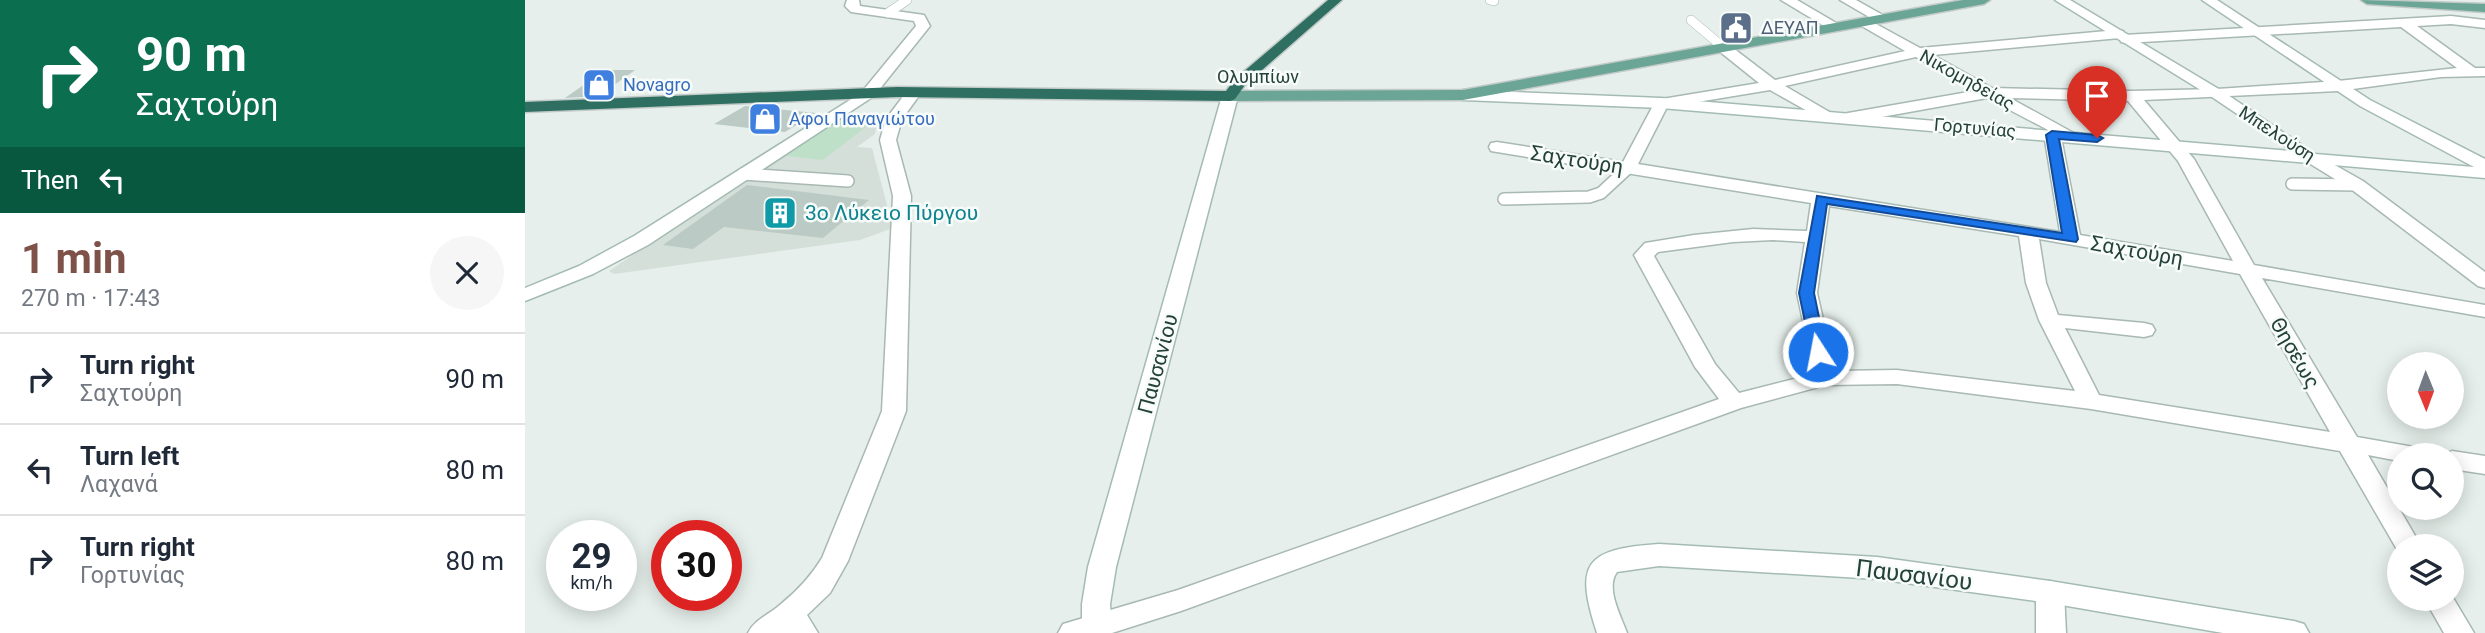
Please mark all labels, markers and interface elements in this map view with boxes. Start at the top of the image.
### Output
public building icon: ΔΕΥΑΠ [1717,9,1755,47]
place label: ΔΕΥΑΠ [1761,17,1819,38]
text: 90 m [136,26,247,83]
icon: right [21,28,112,119]
street label: Νικομηδείας [1916,45,2018,114]
shop icon: Novagro [580,66,618,104]
street label: Ολυμπίων [1217,66,1299,87]
pin [2067,66,2127,138]
place label: Novagro [623,74,691,95]
icon: arrive [2078,77,2116,115]
text: Σαχτούρη [136,85,278,123]
shop icon: Αφοι Παναγιώτου [746,100,784,138]
street label: Μπελούση [2235,101,2319,166]
place label: Αφοι Παναγιώτου [789,108,935,129]
street label: Γορτυνίας [1933,113,2017,142]
street label: Σαχτούρη [1529,141,1625,179]
icon: left [93,161,131,199]
text: Then [21,165,79,195]
building icon: 3o Λύκειο Πύργου [761,194,799,232]
place label: 3o Λύκειο Πύργου [805,201,978,225]
street label: Σαχτούρη [2089,231,2185,271]
text: 1 min [21,234,127,283]
button: close [430,236,504,310]
text: 270 m · 17:43 [21,285,160,312]
street label: Παυσανίου [1133,311,1183,417]
street label: Θησέως [2265,313,2325,393]
position arrow [1781,315,1855,389]
text: Turn right [80,350,195,380]
north arrow [2387,352,2464,429]
map controls [2387,352,2464,611]
icon: right [21,360,59,398]
text: 90 m [446,364,504,394]
text: Σαχτούρη [80,380,182,407]
text: Turn left [80,441,179,471]
button: search [2387,443,2464,520]
icon: left [21,451,59,489]
text: 80 m [446,455,504,485]
text: Λαχανά [80,471,158,498]
speed limit sign: 30 [651,520,742,611]
text: Turn right [80,532,195,562]
button: layers [2387,534,2464,611]
text: 29 [571,536,612,577]
icon: right [21,542,59,580]
text: 80 m [446,546,504,576]
street label: Παυσανίου [1854,554,1974,596]
text: Γορτυνίας [80,562,185,589]
text: km/h [570,572,613,593]

